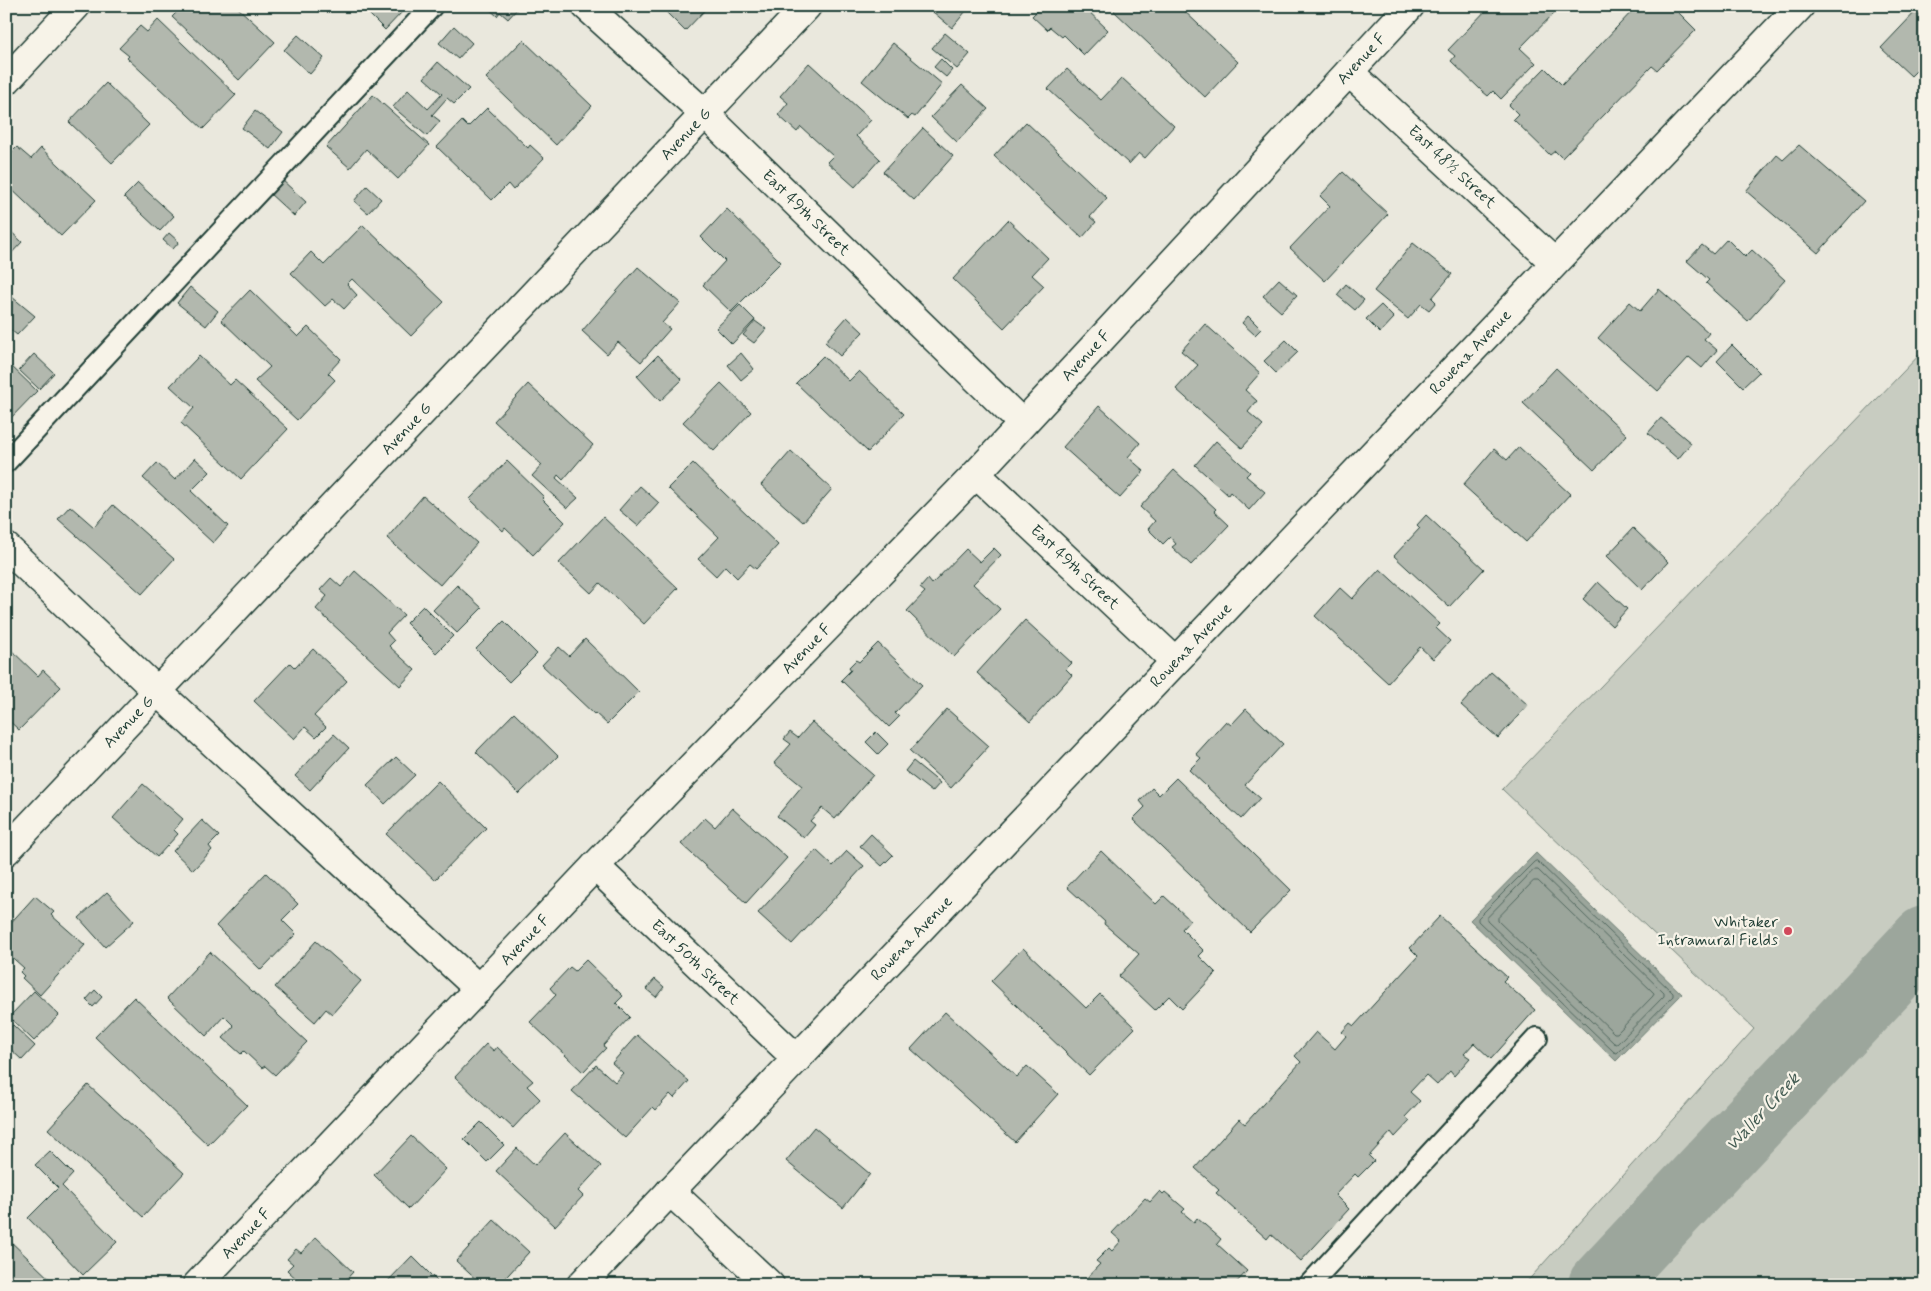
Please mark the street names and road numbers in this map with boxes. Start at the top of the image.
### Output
street label: Avenue F [1332,28,1390,89]
street label: Avenue G [656,103,716,165]
street label: East 48½ Street [1403,121,1501,214]
street label: East 49th Street [758,165,855,261]
street label: Rowena Avenue [1425,305,1516,399]
street label: Avenue F [1057,325,1115,386]
street label: Avenue G [376,398,436,459]
street label: East 49th Street [1026,520,1125,615]
street label: Rowena Avenue [1145,598,1237,692]
street label: Avenue F [777,619,836,679]
street label: Avenue G [98,691,158,753]
street label: Rowena Avenue [866,891,957,985]
street label: Avenue F [496,910,554,970]
street label: East 50th Street [647,915,745,1010]
street label: Avenue F [217,1203,275,1264]

